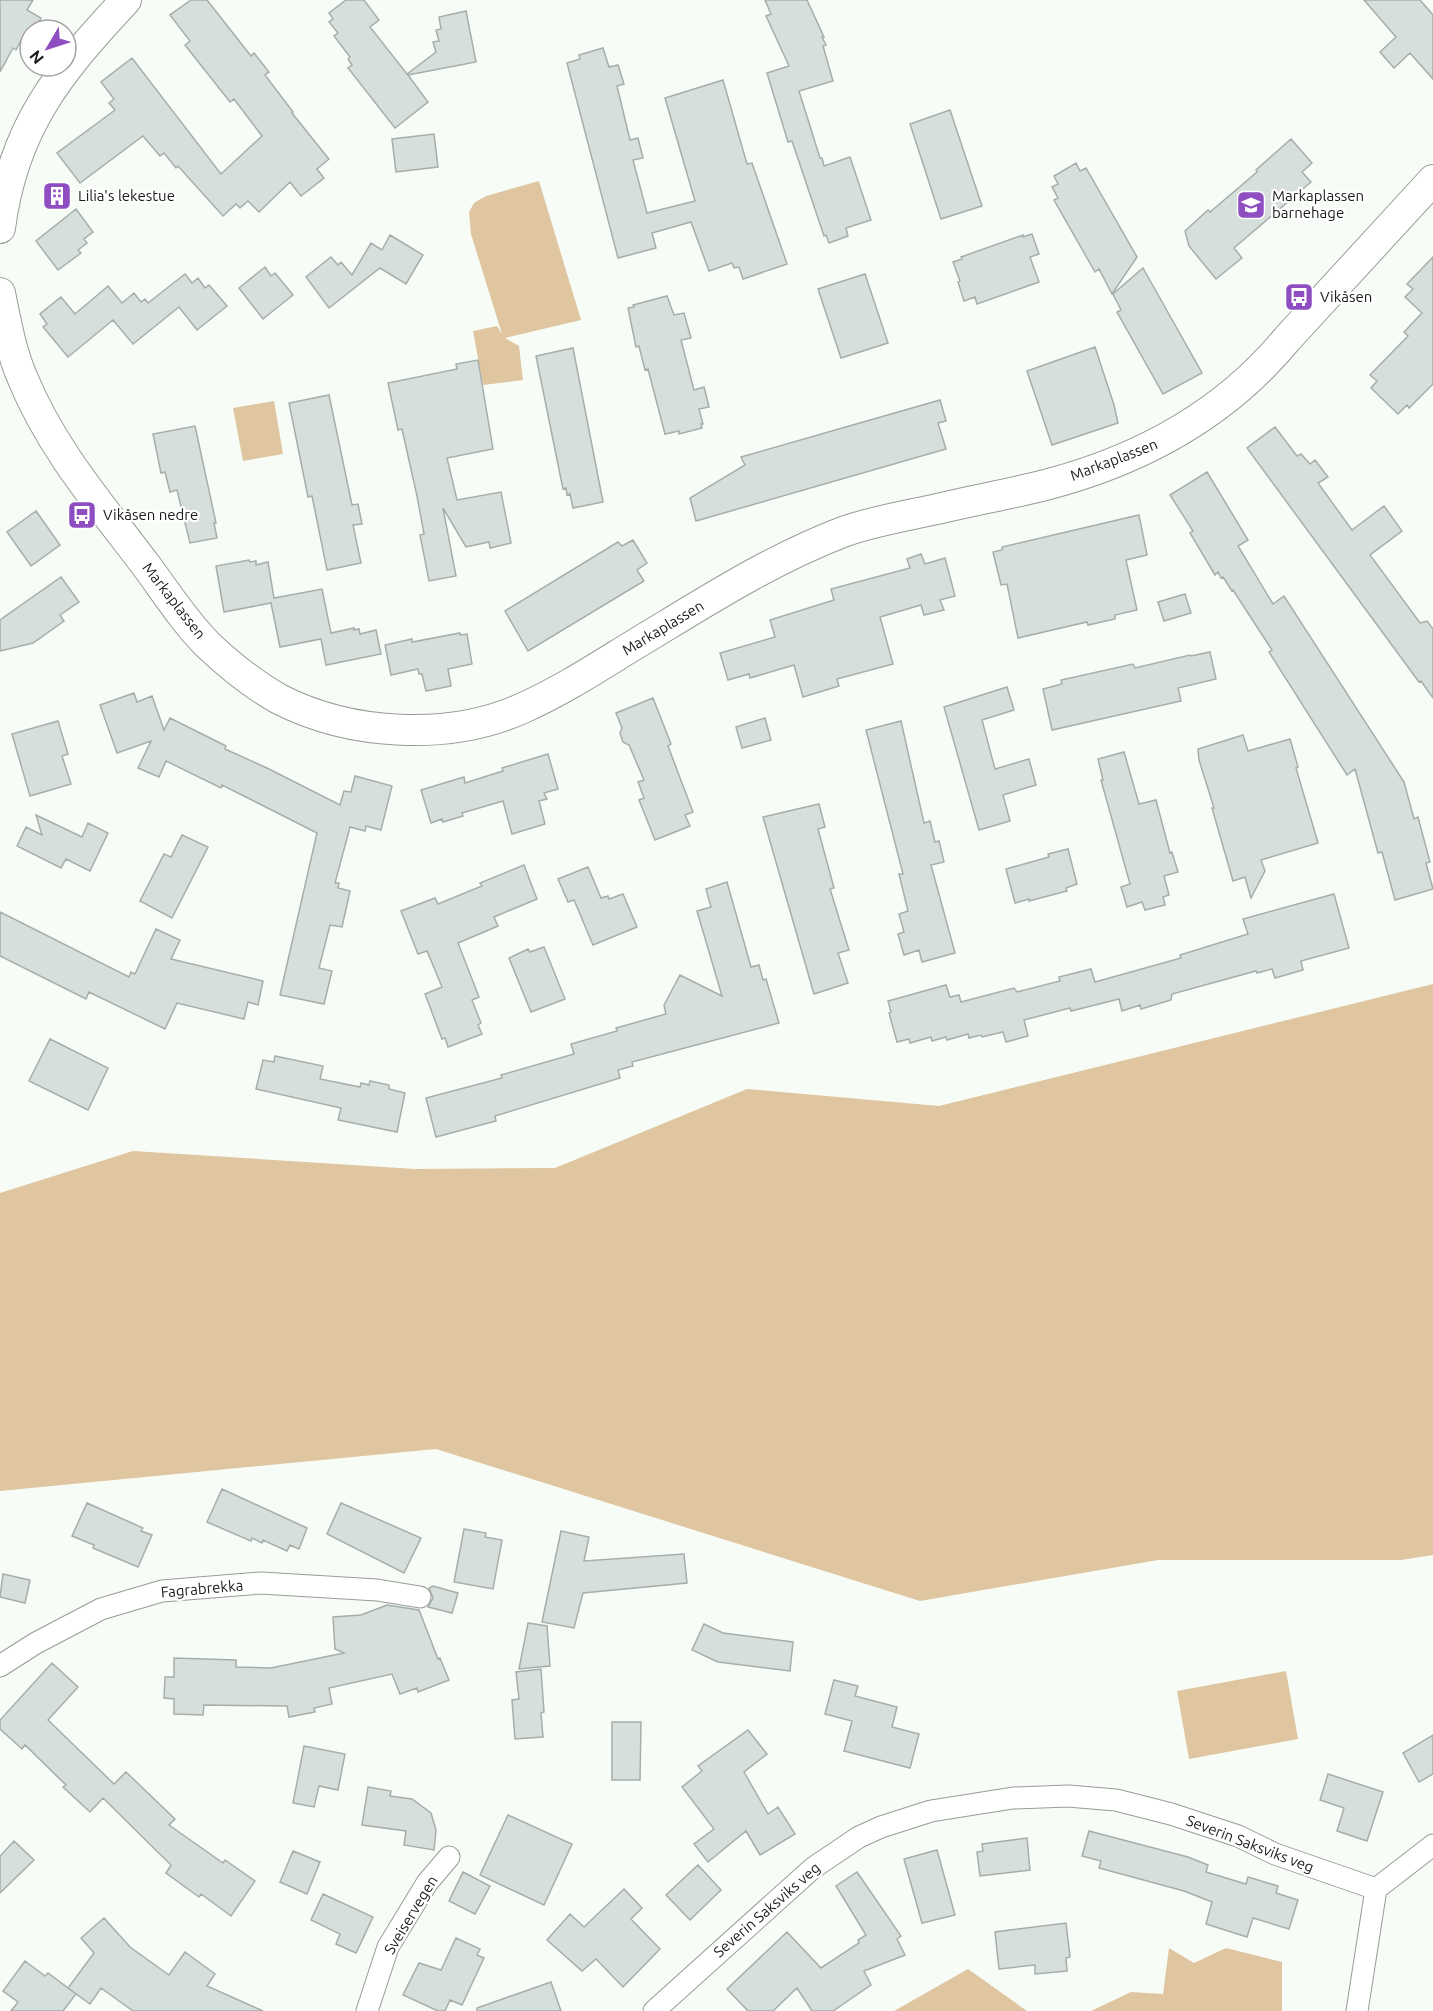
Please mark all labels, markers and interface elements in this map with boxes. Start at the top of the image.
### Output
north arrow [18,18,78,78]
text: N [26,47,47,68]
building icon: Lilia's lekestue [41,180,73,212]
place label: Lilia's lekestue [78,187,175,204]
place label: Markaplassen barnehage [1272,187,1364,221]
school or university icon: Markaplassen barnehage [1235,189,1267,221]
bus stop icon: Vikåsen [1283,281,1315,313]
place label: Vikåsen [1320,288,1372,305]
street label: Markaplassen [1068,435,1160,484]
bus stop icon: Vikåsen nedre [66,499,98,531]
place label: Vikåsen nedre [103,506,198,523]
street label: Markaplassen [139,559,209,642]
street label: Markaplassen [619,597,707,659]
street label: Fagrabrekka [160,1576,244,1601]
street label: Severin Saksviks veg [1184,1811,1316,1876]
street label: Severin Saksviks veg [710,1859,823,1960]
street label: Sveiservegen [380,1872,441,1957]

